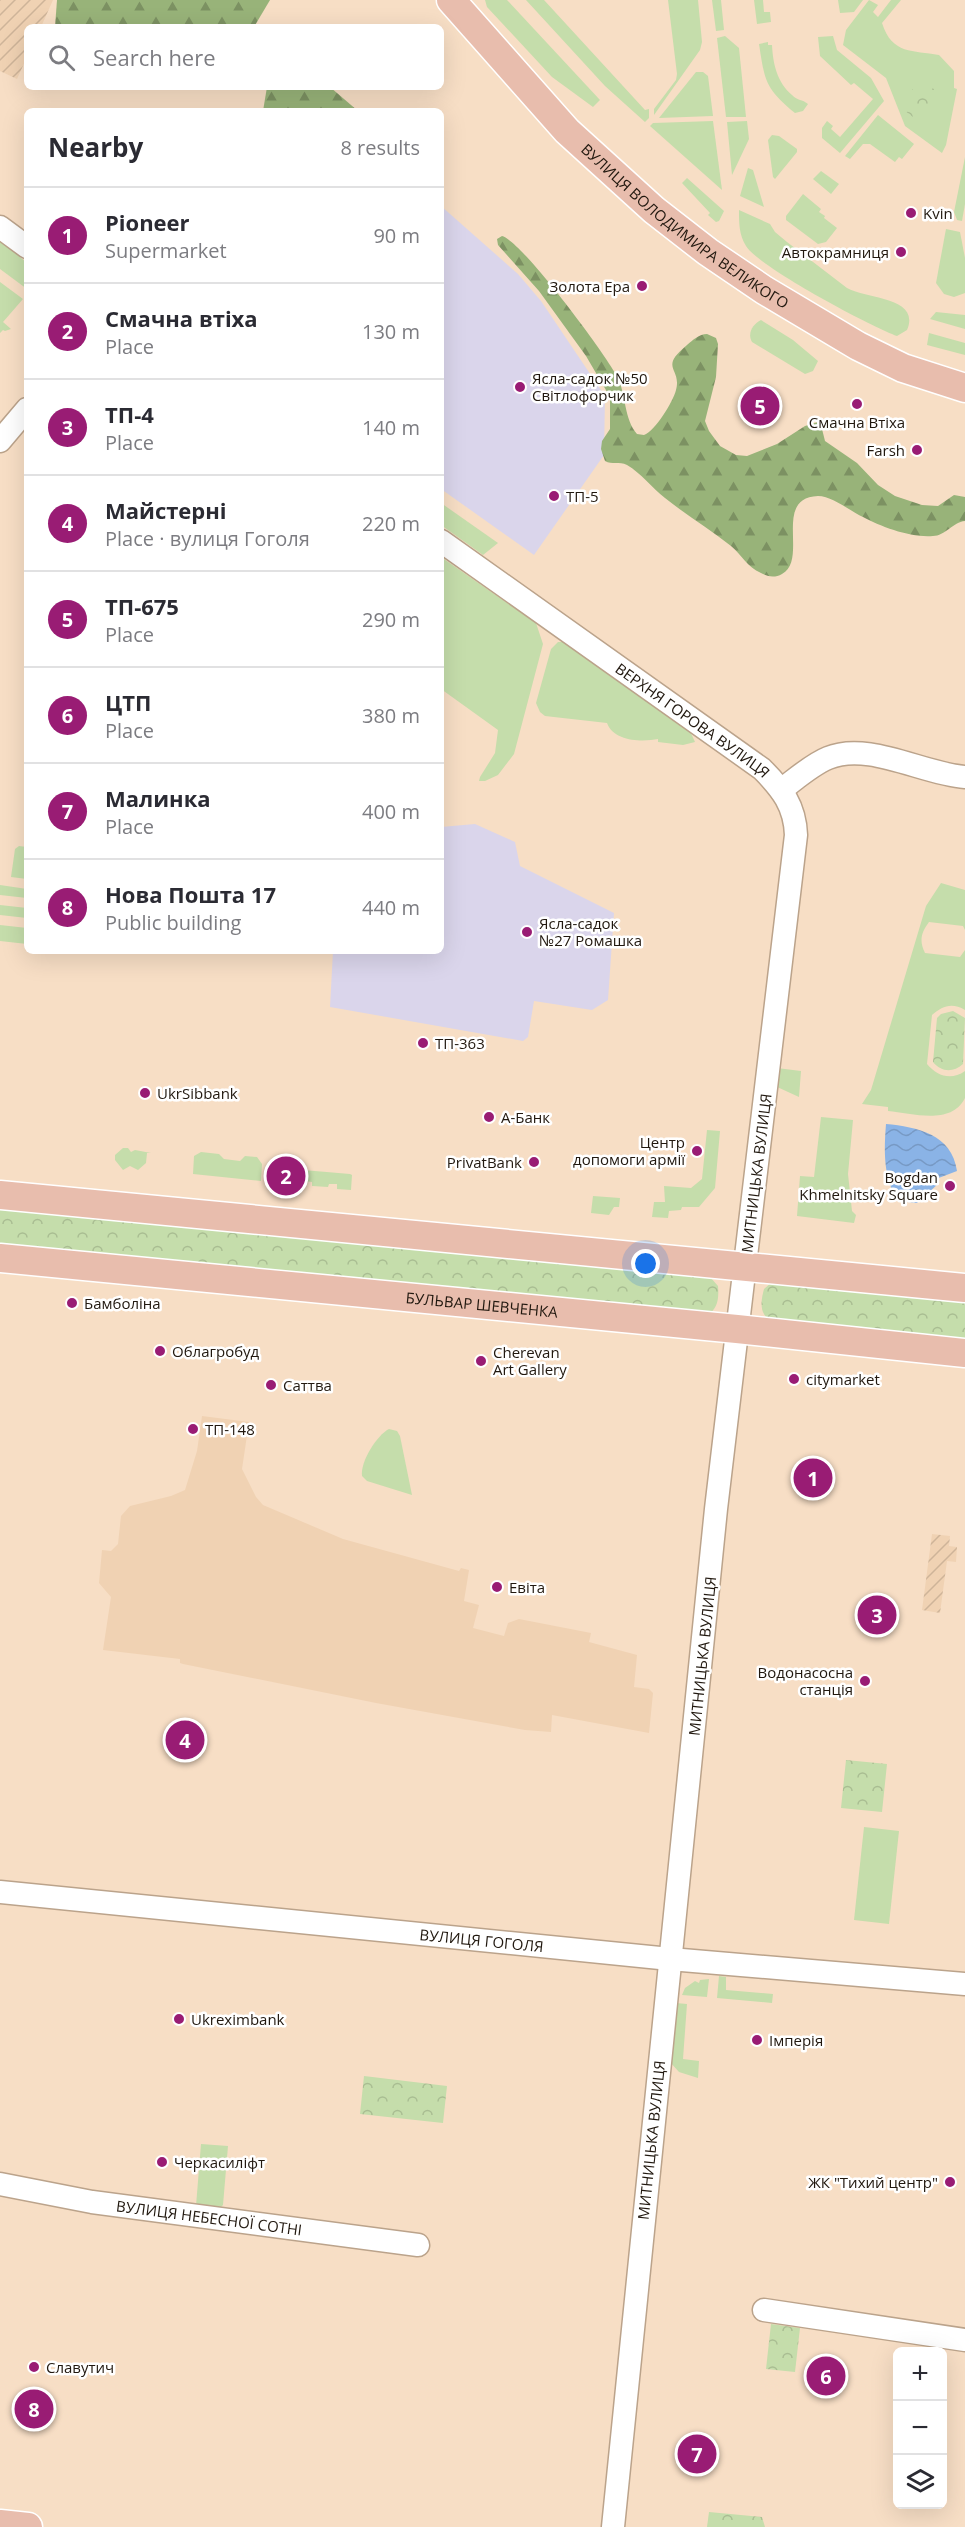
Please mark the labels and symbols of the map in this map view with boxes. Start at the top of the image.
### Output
street label: ВУЛИЦЯ ВОЛОДИМИРА ВЕЛИКОГО [577,139,793,313]
place label: Kvin [923,203,953,223]
marker: Kvin [904,206,918,220]
place label: Автокрамниця [782,242,889,262]
marker: Автокрамниця [894,245,908,259]
place label: Золота Ера [549,276,630,296]
marker: Золота Ера [635,279,649,293]
place label: Ясла-садок №50 Світлофорчик [532,368,648,405]
marker: Ясла-садок №50 Світлофорчик [513,380,527,394]
pin: 5 [740,384,780,428]
marker: Смачна Втіха [850,397,864,411]
place label: Смачна Втіха [809,412,905,432]
place label: Farsh [866,440,905,460]
marker: Farsh [910,443,924,457]
place label: ТП-5 [566,486,599,506]
marker: ТП-5 [547,489,561,503]
street label: ВЕРХНЯ ГОРОВА ВУЛИЦЯ [612,658,775,782]
place label: Ясла-садок №27 Ромашка [539,913,642,950]
marker: Ясла-садок №27 Ромашка [520,925,534,939]
place label: ТП-363 [435,1033,485,1053]
marker: ТП-363 [416,1036,430,1050]
place label: UkrSibbank [157,1083,238,1103]
marker: UkrSibbank [138,1086,152,1100]
street label: МИТНИЦЬКА ВУЛИЦЯ [736,1092,776,1254]
place label: А-Банк [501,1107,550,1127]
marker: А-Банк [482,1110,496,1124]
place label: Центр допомоги армії [573,1132,685,1169]
marker: Центр допомоги армії [690,1144,704,1158]
place label: PrivatBank [447,1152,522,1172]
pin: 2 [266,1154,306,1198]
marker: PrivatBank [527,1155,541,1169]
place label: Bogdan Khmelnitsky Square [799,1167,938,1204]
marker: Bogdan Khmelnitsky Square [943,1179,957,1193]
your location [631,1249,660,1278]
street label: БУЛЬВАР ШЕВЧЕНКА [405,1287,559,1322]
place label: Бамболіна [84,1293,161,1313]
marker: Бамболіна [65,1296,79,1310]
place label: Облагробуд [172,1341,260,1361]
place label: Cherevan Art Gallery [493,1342,567,1379]
marker: Облагробуд [153,1344,167,1358]
marker: Cherevan Art Gallery [474,1354,488,1368]
place label: citymarket [806,1369,880,1389]
marker: citymarket [787,1372,801,1386]
place label: Саттва [283,1375,332,1395]
marker: Саттва [264,1378,278,1392]
place label: ТП-148 [205,1419,255,1439]
marker: ТП-148 [186,1422,200,1436]
pin: 1 [794,1456,832,1500]
street label: МИТНИЦЬКА ВУЛИЦЯ [684,1575,720,1737]
place label: Евіта [509,1577,545,1597]
marker: Евіта [490,1580,504,1594]
pin: 3 [858,1592,896,1638]
place label: Водонасосна станція [758,1662,853,1699]
marker: Водонасосна станція [858,1674,872,1688]
pin: 4 [166,1718,204,1762]
street label: ВУЛИЦЯ ГОГОЛЯ [419,1924,544,1956]
place label: Ukreximbank [191,2009,285,2029]
marker: Ukreximbank [172,2012,186,2026]
place label: Імперія [769,2030,823,2050]
marker: Імперія [750,2033,764,2047]
street label: МИТНИЦЬКА ВУЛИЦЯ [633,2059,669,2221]
place label: Черкасиліфт [174,2152,265,2172]
marker: Черкасиліфт [155,2155,169,2169]
place label: ЖК "Тихий центр" [808,2172,938,2192]
marker: ЖК "Тихий центр" [943,2175,957,2189]
street label: ВУЛИЦЯ НЕБЕСНОЇ СОТНІ [115,2195,303,2240]
pin: 6 [806,2354,846,2398]
place label: Славутич [46,2357,114,2377]
marker: Славутич [27,2360,41,2374]
pin: 8 [15,2386,54,2432]
pin: 7 [678,2432,716,2476]

